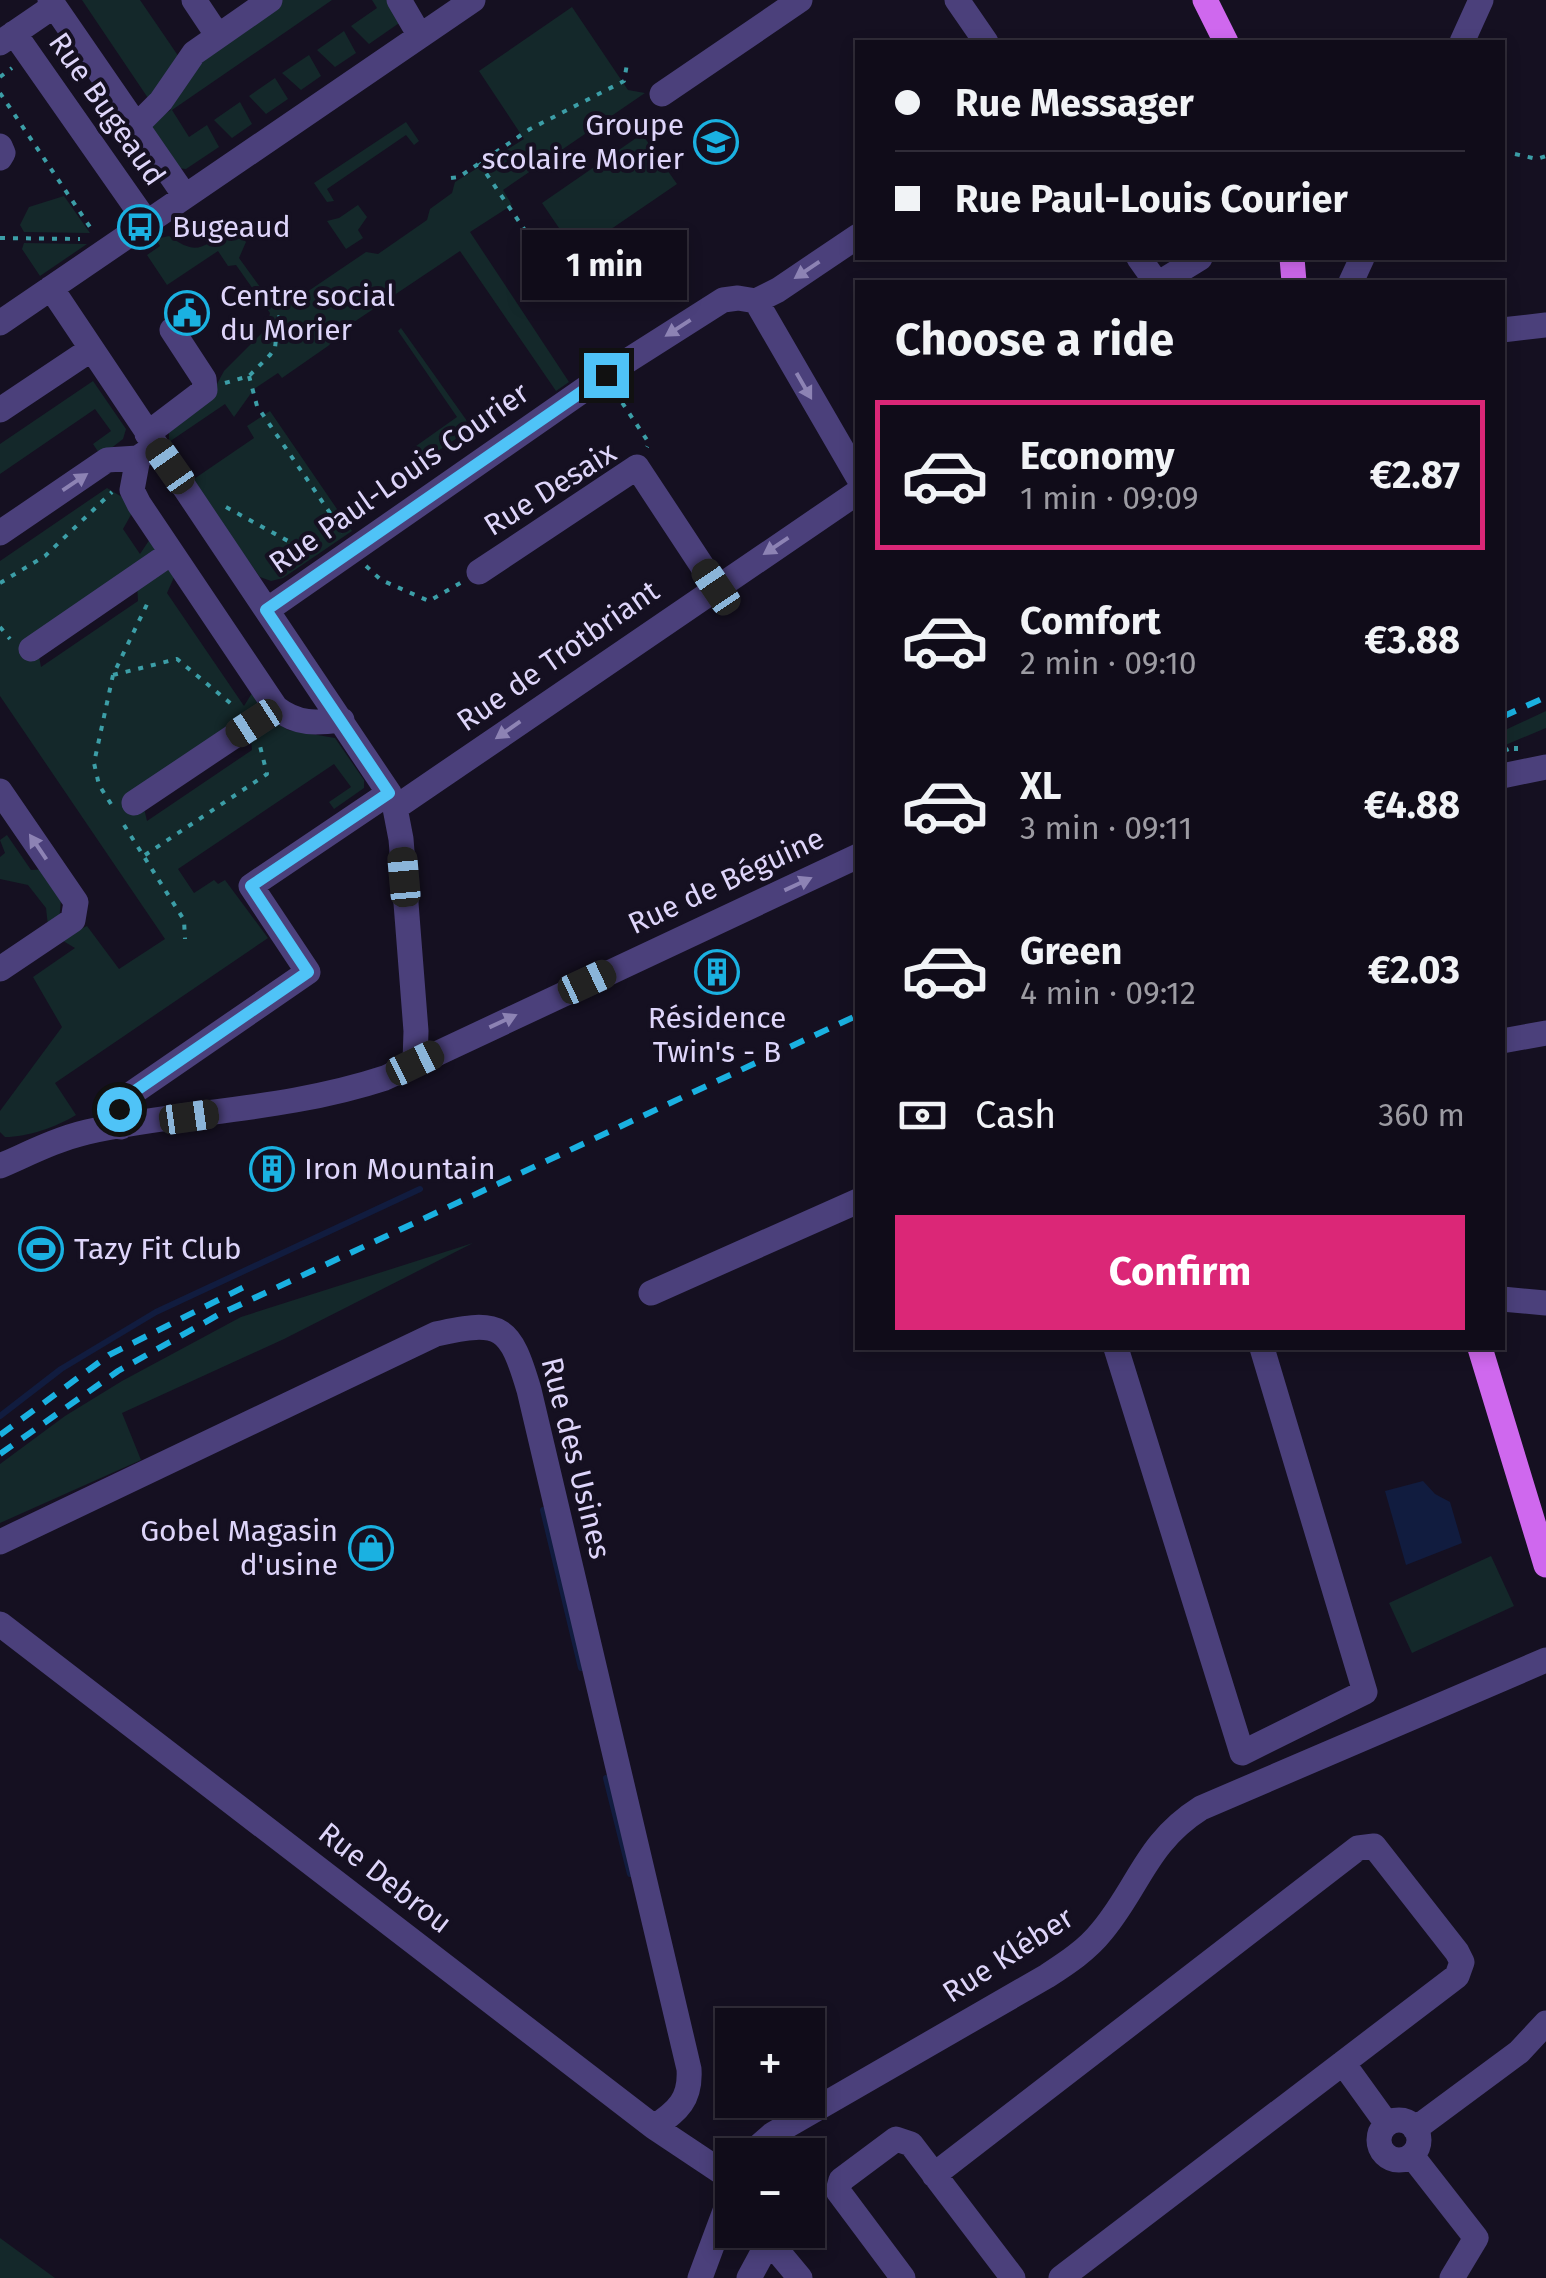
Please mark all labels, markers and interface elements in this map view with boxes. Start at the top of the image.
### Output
street label: Rue Bugeaud [41,26,173,192]
text: Rue Messager [955,80,1194,126]
place label: Groupe scolaire Morier [482,107,684,177]
school or university icon: Groupe scolaire Morier [693,119,739,165]
text: Rue Paul-Louis Courier [955,176,1348,222]
bus stop icon: Bugeaud [117,204,163,250]
place label: Bugeaud [172,209,291,245]
callout: 1 min [524,230,688,300]
text: 1 min [566,246,643,284]
one-way arrow [794,261,821,279]
place label: Centre social du Morier [220,278,395,348]
public building icon: Centre social du Morier [164,290,210,336]
text: Choose a ride [895,313,1174,367]
one-way arrow [664,318,692,336]
route end [584,353,629,398]
one-way arrow [795,372,812,400]
street label: Rue Paul-Louis Courier [262,374,536,581]
icon: car [900,430,990,520]
car [141,433,199,499]
text: Economy [1020,433,1175,479]
street label: Rue Desaix [477,434,623,544]
text: €2.87 [1370,452,1460,498]
one-way arrow [62,473,89,492]
text: 1 min · 09:09 [1020,479,1199,517]
one-way arrow [763,537,790,555]
car [687,554,745,620]
street label: Rue de Trotbriant [450,573,666,739]
icon: car [900,595,990,685]
text: Comfort [1020,598,1161,644]
text: €3.88 [1365,617,1460,663]
text: 2 min · 09:10 [1020,644,1197,682]
car [221,694,287,752]
one-way arrow [495,720,522,739]
icon: car [900,760,990,850]
text: XL [1020,763,1062,809]
text: €4.88 [1364,782,1460,828]
text: 3 min · 09:11 [1020,809,1192,847]
street label: Rue de Béguine [622,820,830,942]
one-way arrow [29,833,48,860]
car [386,846,422,908]
one-way arrow [784,875,813,892]
icon: car [900,925,990,1015]
text: Green [1020,928,1123,974]
text: €2.03 [1368,947,1460,993]
building icon: Résidence Twin's - B [694,949,740,995]
car [553,956,621,1008]
text: 4 min · 09:12 [1020,974,1196,1012]
place label: Résidence Twin's - B [648,1000,786,1070]
one-way arrow [488,1013,518,1029]
car [381,1036,449,1090]
route start [97,1087,142,1132]
icon: cash [895,1088,950,1143]
text: Cash [975,1092,1056,1138]
text: 360 m [1378,1096,1465,1134]
car [157,1098,221,1136]
building icon: Iron Mountain [249,1146,295,1192]
place label: Iron Mountain [304,1151,495,1187]
button: Confirm [895,1215,1465,1330]
sports icon: Tazy Fit Club [18,1226,64,1272]
place label: Tazy Fit Club [74,1231,242,1267]
street label: Rue des Usines [534,1354,618,1562]
place label: Gobel Magasin d'usine [140,1513,338,1583]
shop icon: Gobel Magasin d'usine [348,1525,394,1571]
street label: Rue Debrou [311,1815,459,1941]
street label: Rue Kléber [936,1899,1080,2010]
map controls [715,2008,825,2248]
button: + [715,2008,825,2118]
button: − [715,2138,825,2248]

